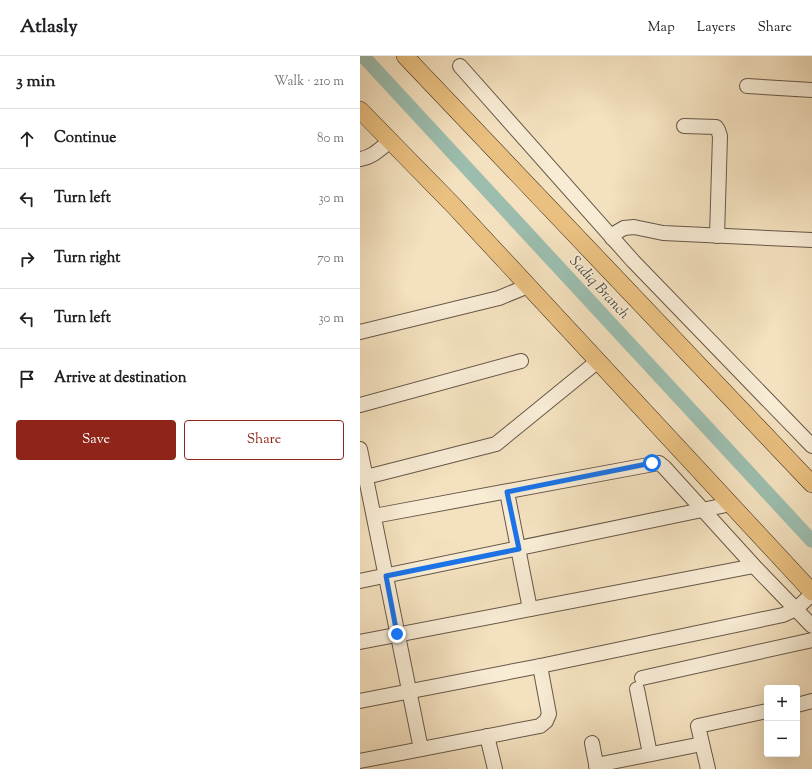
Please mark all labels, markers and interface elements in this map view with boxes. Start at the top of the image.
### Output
text: Atlasly [20,14,78,41]
text: Map [648,18,675,38]
text: Layers [697,18,735,38]
text: Share [757,18,792,38]
text: 3 min [16,70,55,94]
text: Walk · 210 m [274,73,344,91]
icon: ahead [16,128,38,150]
text: Continue [54,128,116,149]
text: 80 m [317,130,344,148]
icon: left [16,188,38,210]
text: Turn left [54,188,111,209]
text: 30 m [318,190,344,208]
icon: right [16,248,38,270]
text: Turn right [54,248,120,269]
text: 70 m [317,250,344,268]
water label: Sadiq Branch [564,252,634,325]
icon: left [16,308,38,330]
text: Turn left [54,308,111,329]
text: 30 m [318,310,344,328]
icon: arrive [16,368,38,390]
text: Arrive at destination [54,368,187,389]
button: Save [16,420,176,460]
button: Share [184,420,344,460]
route start [643,454,661,472]
route end [388,625,406,643]
map controls [764,685,800,757]
button: + [764,685,800,721]
button: − [764,721,800,757]

